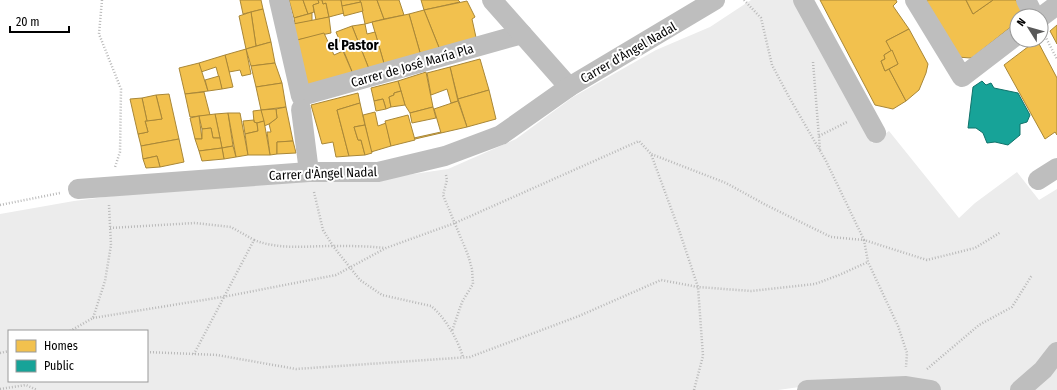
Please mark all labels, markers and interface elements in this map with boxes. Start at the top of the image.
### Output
scale bar [10,8,69,34]
north arrow [1009,8,1049,48]
text: 20 m [16,15,40,29]
text: N [1014,16,1029,29]
street label: Carrer d'Àngel Nadal [578,19,679,86]
district label: el Pastor [327,37,379,54]
street label: Carrer de José María Pla [349,41,475,90]
street label: Carrer d'Àngel Nadal [269,164,378,183]
legend [8,330,148,382]
text: Homes [44,339,78,353]
text: Public [44,359,74,373]

